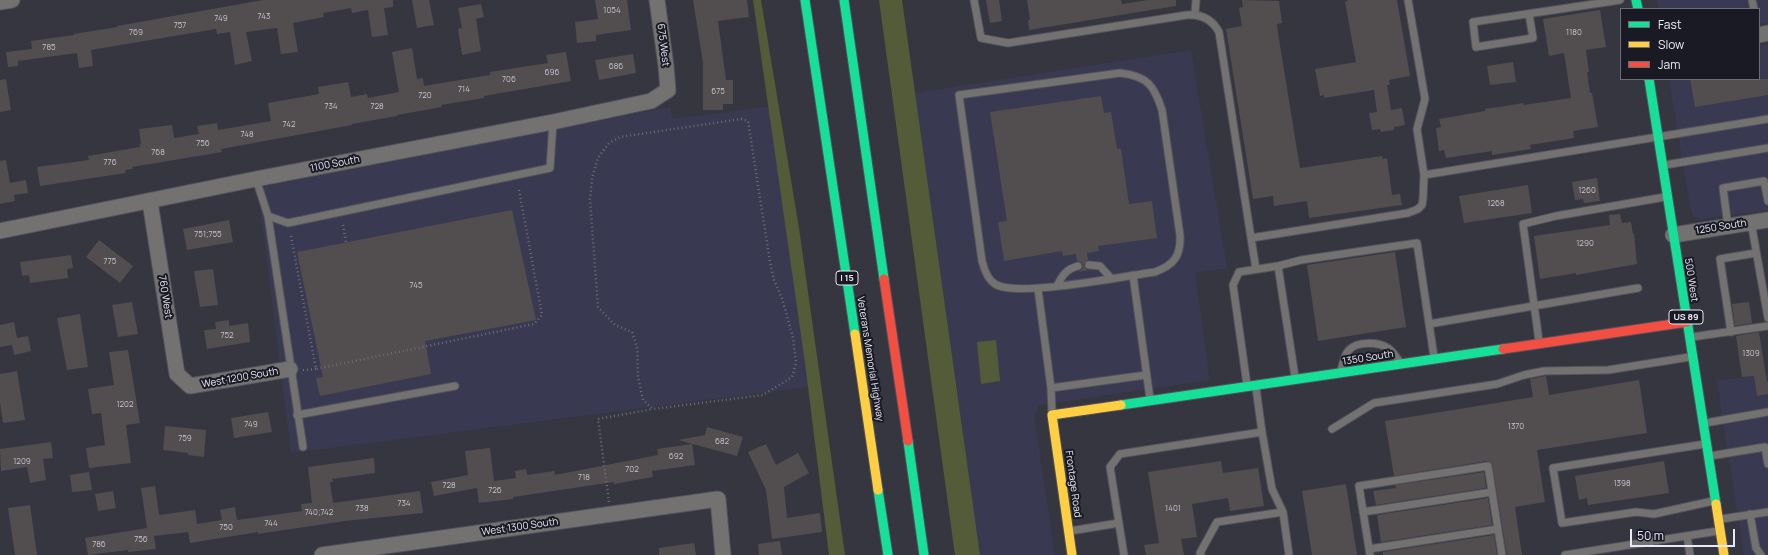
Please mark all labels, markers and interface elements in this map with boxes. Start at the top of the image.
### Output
house number: 1054 [603,6,621,16]
legend [1620,8,1760,80]
house number: 743 [258,12,270,22]
house number: 749 [214,14,228,24]
text: Fast [1658,16,1682,33]
house number: 757 [174,21,186,31]
street label: 675 West [654,23,672,67]
house number: 769 [129,28,143,38]
house number: 1180 [1566,28,1582,38]
text: Slow [1658,36,1684,53]
house number: 785 [42,43,56,53]
text: Jam [1658,56,1680,73]
house number: 686 [609,62,623,72]
house number: 696 [545,68,559,78]
house number: 706 [502,75,516,85]
house number: 714 [458,85,470,95]
house number: 675 [711,87,725,97]
house number: 720 [418,91,432,101]
house number: 734 [324,102,338,112]
house number: 728 [370,102,384,112]
house number: 742 [283,120,295,130]
house number: 748 [240,130,254,140]
house number: 756 [196,139,210,149]
house number: 768 [151,148,165,158]
street label: 1100 South [309,153,361,175]
house number: 776 [103,158,117,168]
house number: 1260 [1578,186,1596,196]
house number: 1268 [1487,199,1505,209]
street label: 1250 South [1695,217,1747,237]
house number: 751;755 [194,230,222,240]
house number: 1290 [1576,239,1594,249]
house number: 775 [104,257,116,267]
street label: 500 West [1682,257,1700,303]
road number: I 15 [836,271,858,285]
street label: 760 West [156,275,174,319]
house number: 745 [409,281,423,291]
street label: Veterans Memorial Highway [854,296,886,422]
road number: US 89 [1669,310,1703,324]
house number: 752 [221,331,233,341]
street label: 1350 South [1342,348,1394,368]
house number: 1309 [1742,349,1760,359]
street label: West 1200 South [201,365,279,391]
house number: 1202 [116,400,134,410]
house number: 749 [244,420,258,430]
house number: 1370 [1508,422,1524,432]
house number: 759 [178,434,192,444]
house number: 682 [715,437,729,447]
street label: Frontage Road [1062,450,1084,518]
house number: 692 [669,452,683,462]
house number: 1209 [13,457,31,467]
house number: 702 [625,465,639,475]
house number: 718 [578,473,590,483]
house number: 1398 [1613,479,1631,489]
house number: 728 [442,481,456,491]
house number: 726 [488,486,502,496]
house number: 734 [397,499,411,509]
house number: 738 [355,504,369,514]
house number: 1401 [1165,504,1181,514]
house number: 740;742 [305,508,333,518]
street label: West 1300 South [481,516,559,538]
house number: 744 [264,519,278,529]
scale bar [1632,521,1737,547]
house number: 750 [219,523,233,533]
text: 50 m [1637,527,1664,544]
house number: 756 [134,535,148,545]
house number: 786 [92,540,106,550]

